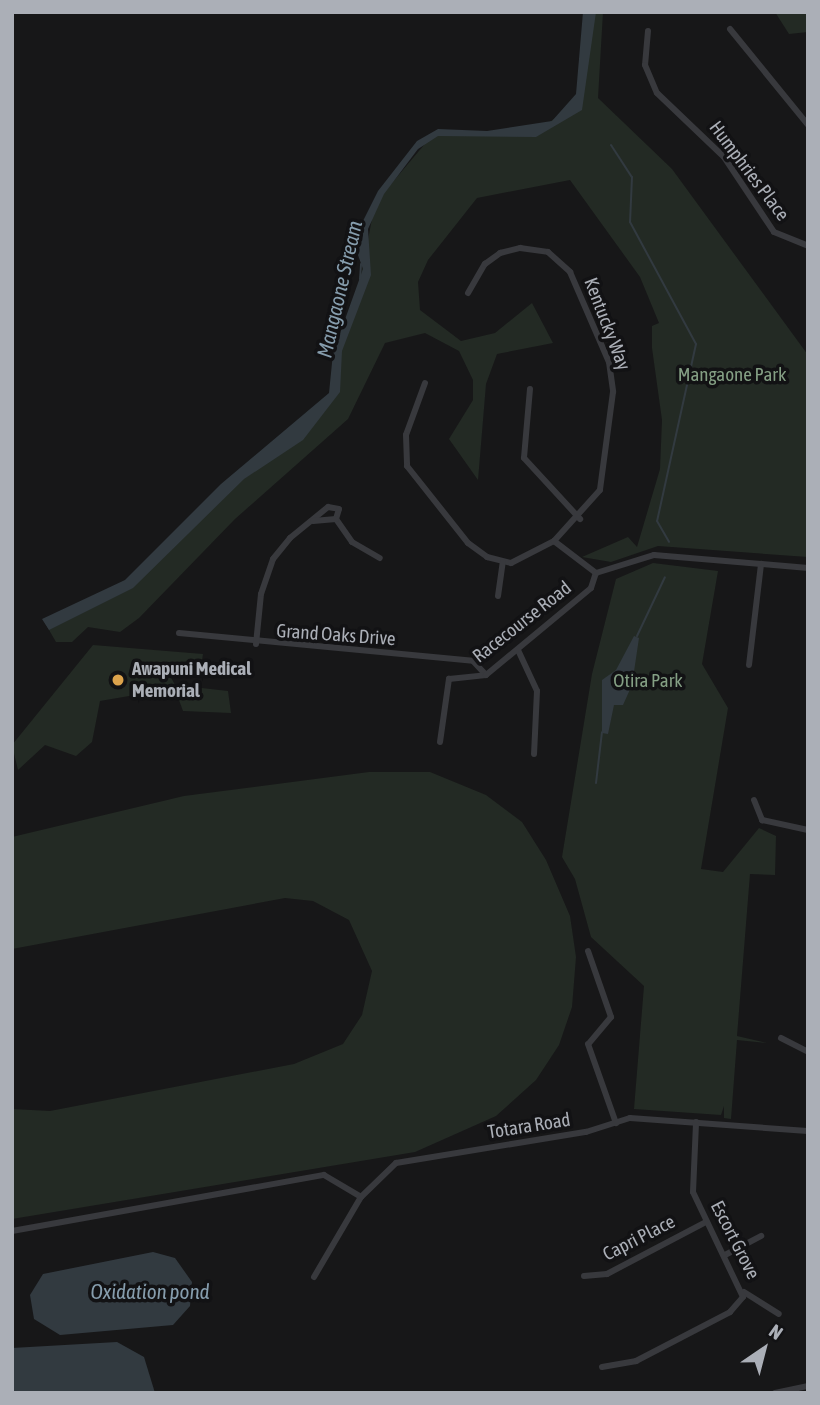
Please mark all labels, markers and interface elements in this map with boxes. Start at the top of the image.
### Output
street label: Humphries Place [704,117,794,225]
water label: Mangaone Stream [311,218,367,360]
street label: Kentucky Way [579,275,635,373]
park label: Mangaone Park [678,364,786,386]
street label: Racecourse Road [468,576,576,668]
street label: Grand Oaks Drive [276,619,396,651]
place label: Awapuni Medical Memorial [132,658,251,702]
park label: Otira Park [613,670,683,692]
marker: Awapuni Medical Memorial [110,672,126,688]
street label: Totara Road [486,1108,572,1144]
street label: Escort Grove [706,1197,764,1283]
street label: Capri Place [599,1210,679,1266]
water label: Oxidation pond [90,1278,210,1304]
north arrow [729,1314,799,1384]
text: N [765,1320,787,1344]

